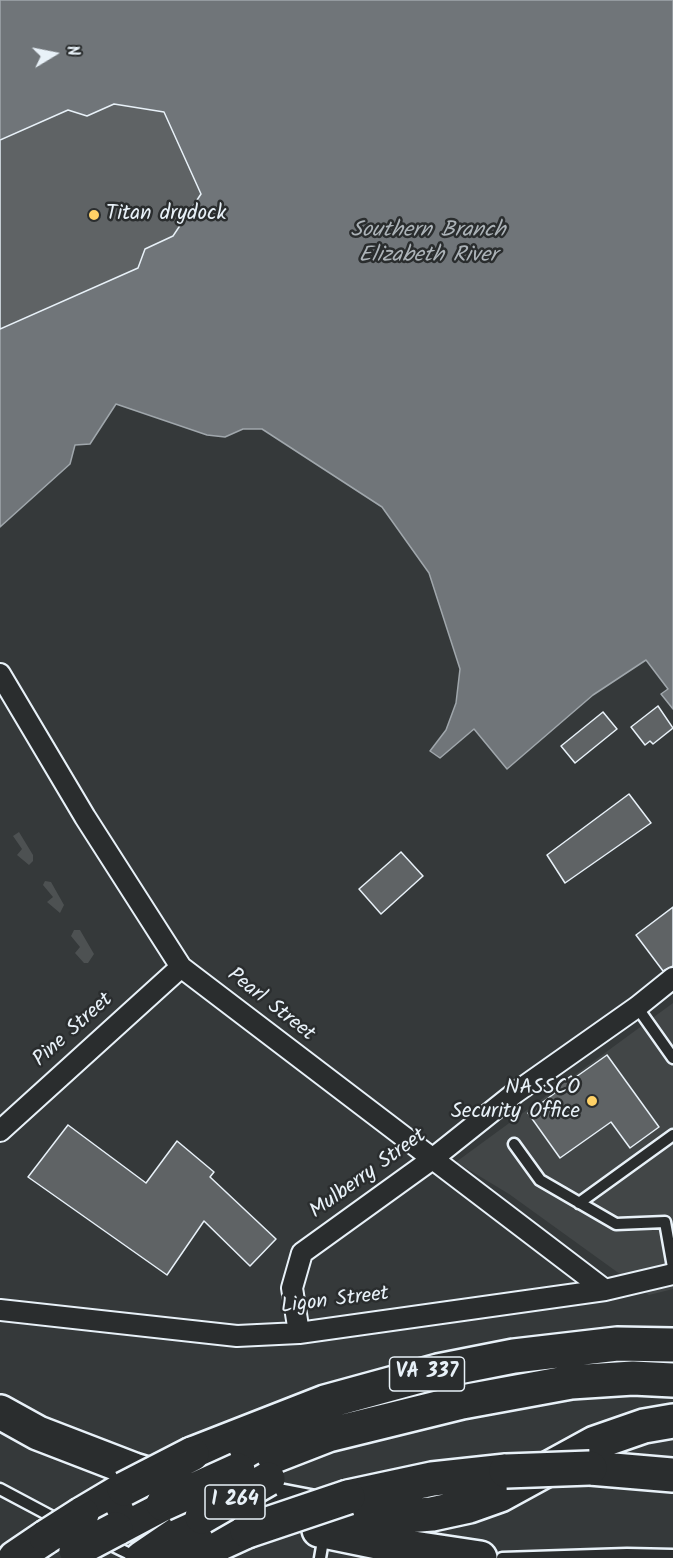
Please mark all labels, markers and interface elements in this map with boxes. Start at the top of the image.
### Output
north arrow [24,24,84,84]
text: N [59,44,85,58]
place label: Titan drydock [106,202,226,228]
marker: Titan drydock [87,208,101,222]
water label: Southern Branch Elizabeth River [350,219,506,270]
street label: Pearl Street [221,964,319,1048]
street label: Pine Street [29,989,119,1073]
place label: NASSCO Security Office [451,1076,580,1126]
marker: NASSCO Security Office [585,1094,599,1108]
street label: Mulberry Street [306,1124,432,1226]
street label: Ligon Street [279,1283,391,1321]
road number: VA 337 [390,1357,464,1391]
road number: I 264 [205,1485,265,1519]

